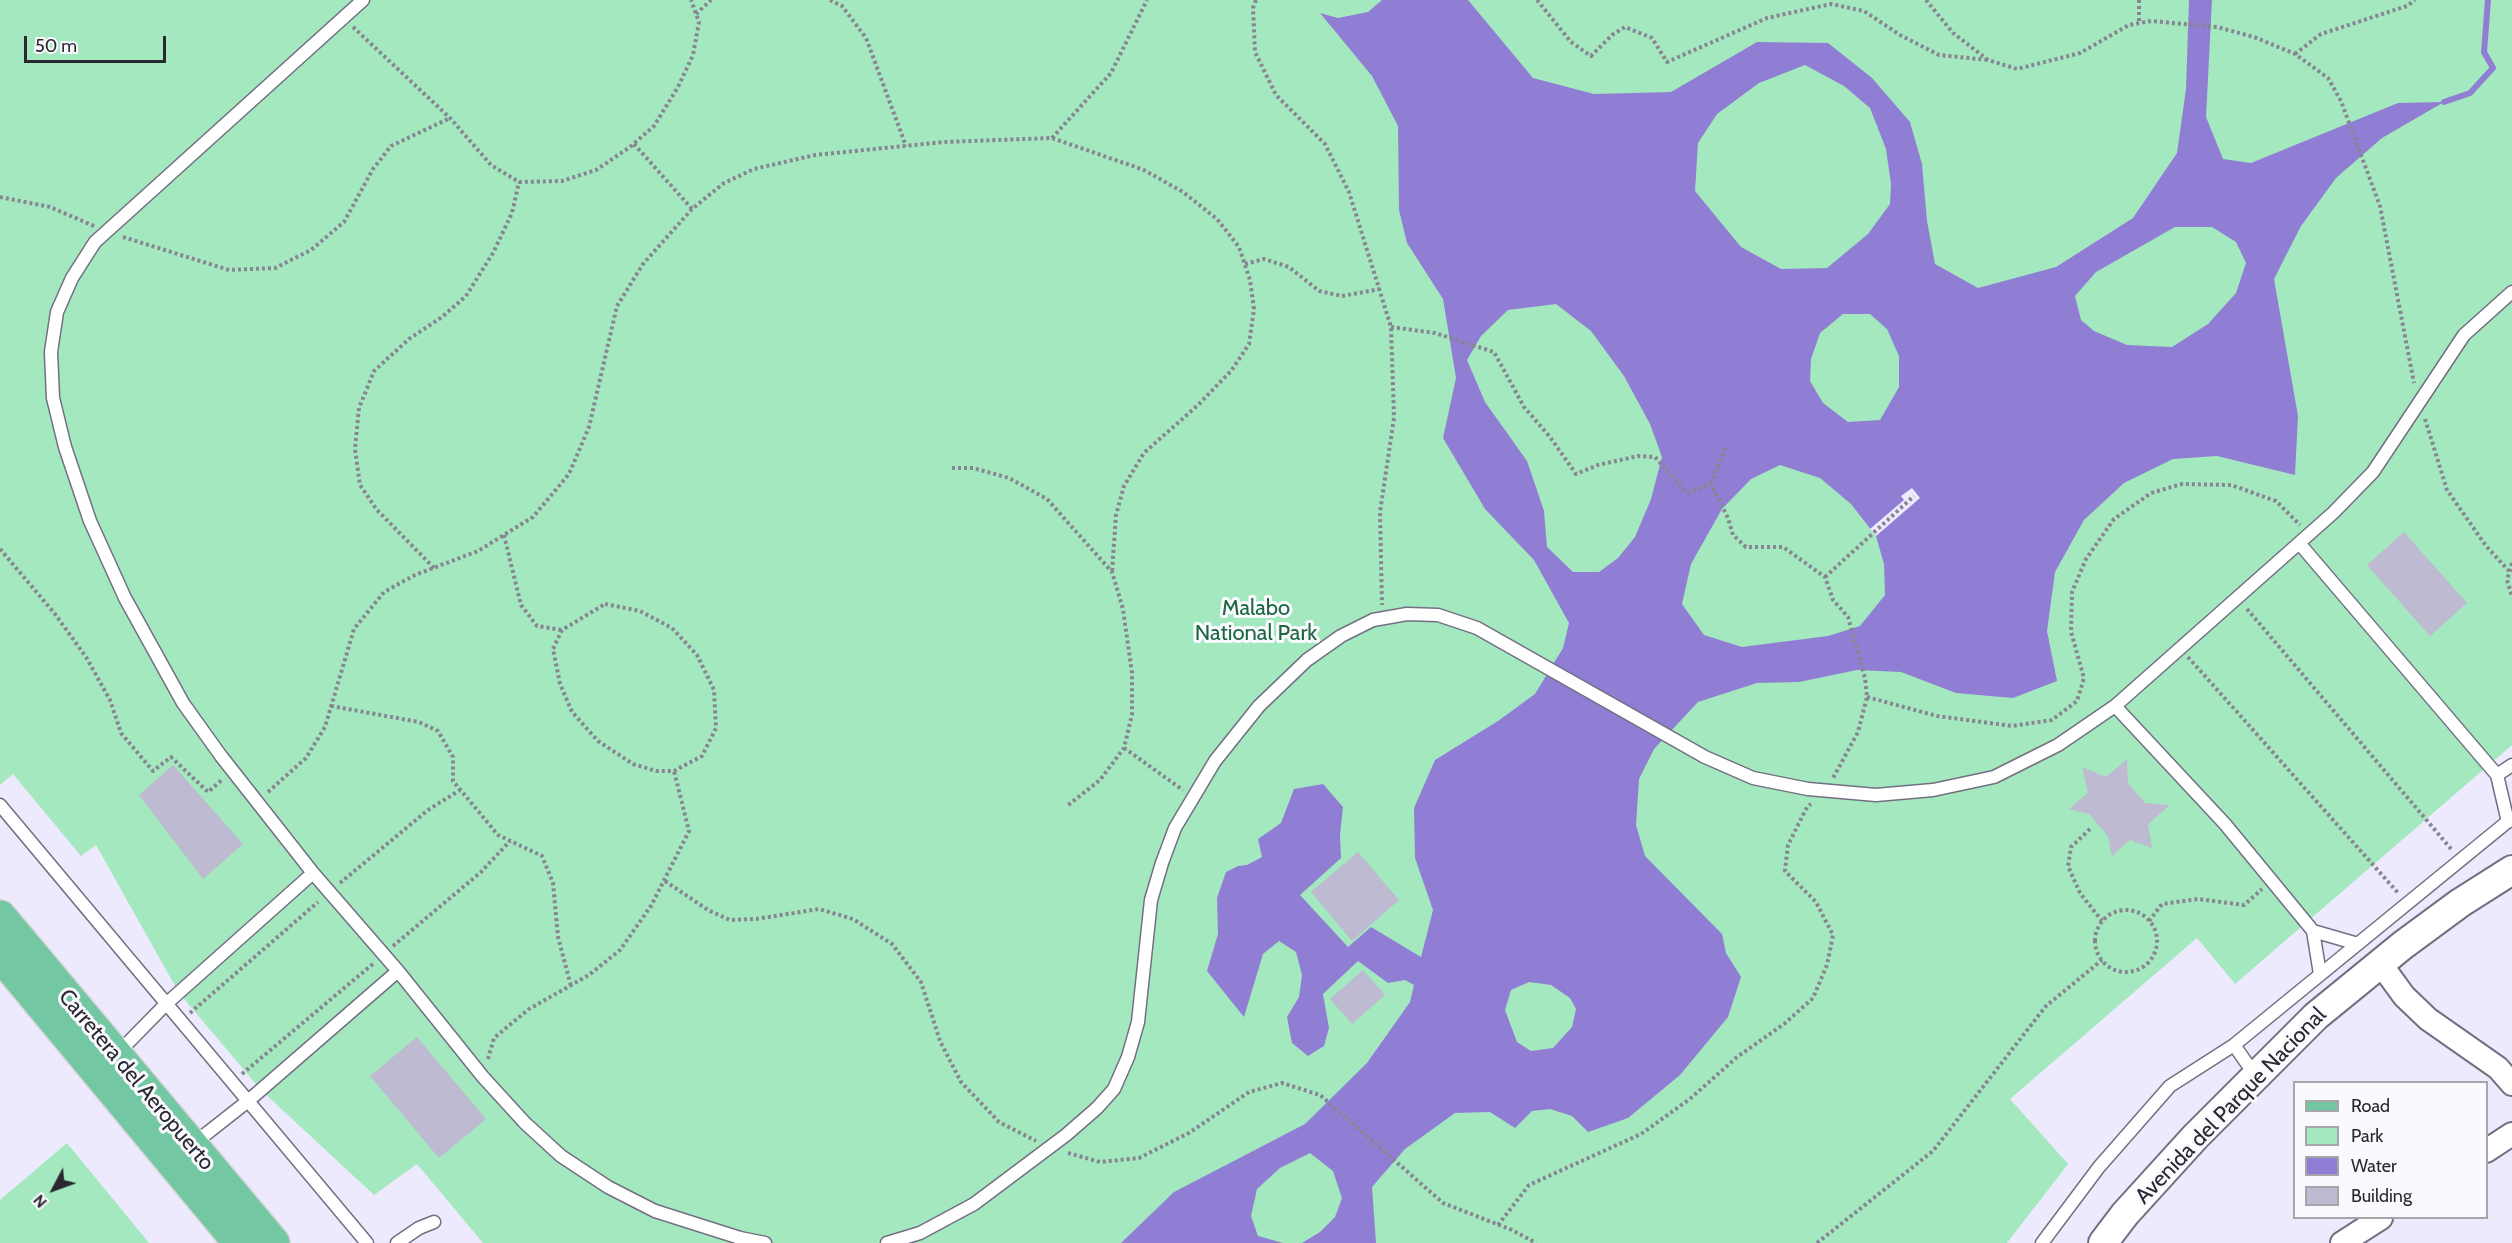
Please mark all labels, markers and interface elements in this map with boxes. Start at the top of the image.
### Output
scale bar [27,24,170,62]
text: 50 m [35,35,77,57]
park label: Malabo National Park [1195,596,1317,648]
street label: Carretera del Aeropuerto [53,984,219,1176]
street label: Avenida del Parque Nacional [2130,1002,2332,1210]
legend [2293,1081,2488,1219]
text: Road [2351,1095,2390,1117]
text: Park [2351,1125,2383,1147]
text: Water [2351,1155,2397,1177]
north arrow [24,1159,84,1219]
text: Building [2351,1185,2412,1207]
text: N [29,1191,51,1212]

